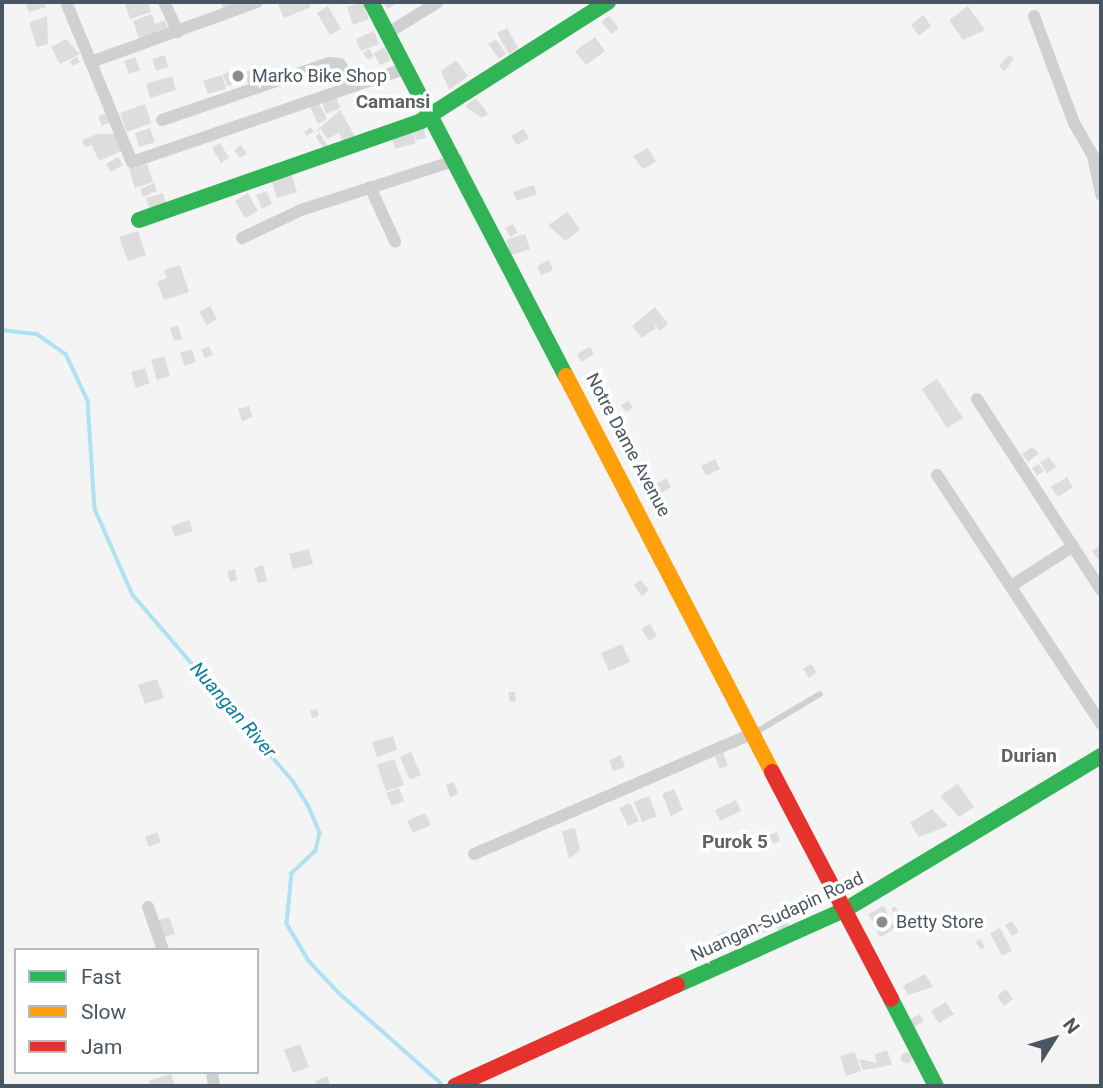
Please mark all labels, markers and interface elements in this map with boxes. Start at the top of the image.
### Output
place label: Marko Bike Shop [252,65,387,87]
marker: Marko Bike Shop [230,68,246,84]
district label: Camansi [356,91,430,113]
street label: Notre Dame Avenue [581,370,675,520]
water label: Nuangan River [185,657,281,763]
district label: Durian [1001,745,1057,767]
district label: Purok 5 [702,831,768,853]
street label: Nuangan-Sudapin Road [687,867,867,967]
place label: Betty Store [896,911,984,933]
marker: Betty Store [874,914,890,930]
legend [14,948,259,1074]
text: Fast [81,965,121,989]
text: Slow [81,1000,126,1024]
north arrow [1019,1004,1089,1074]
text: N [1058,1014,1084,1038]
text: Jam [81,1035,122,1059]

